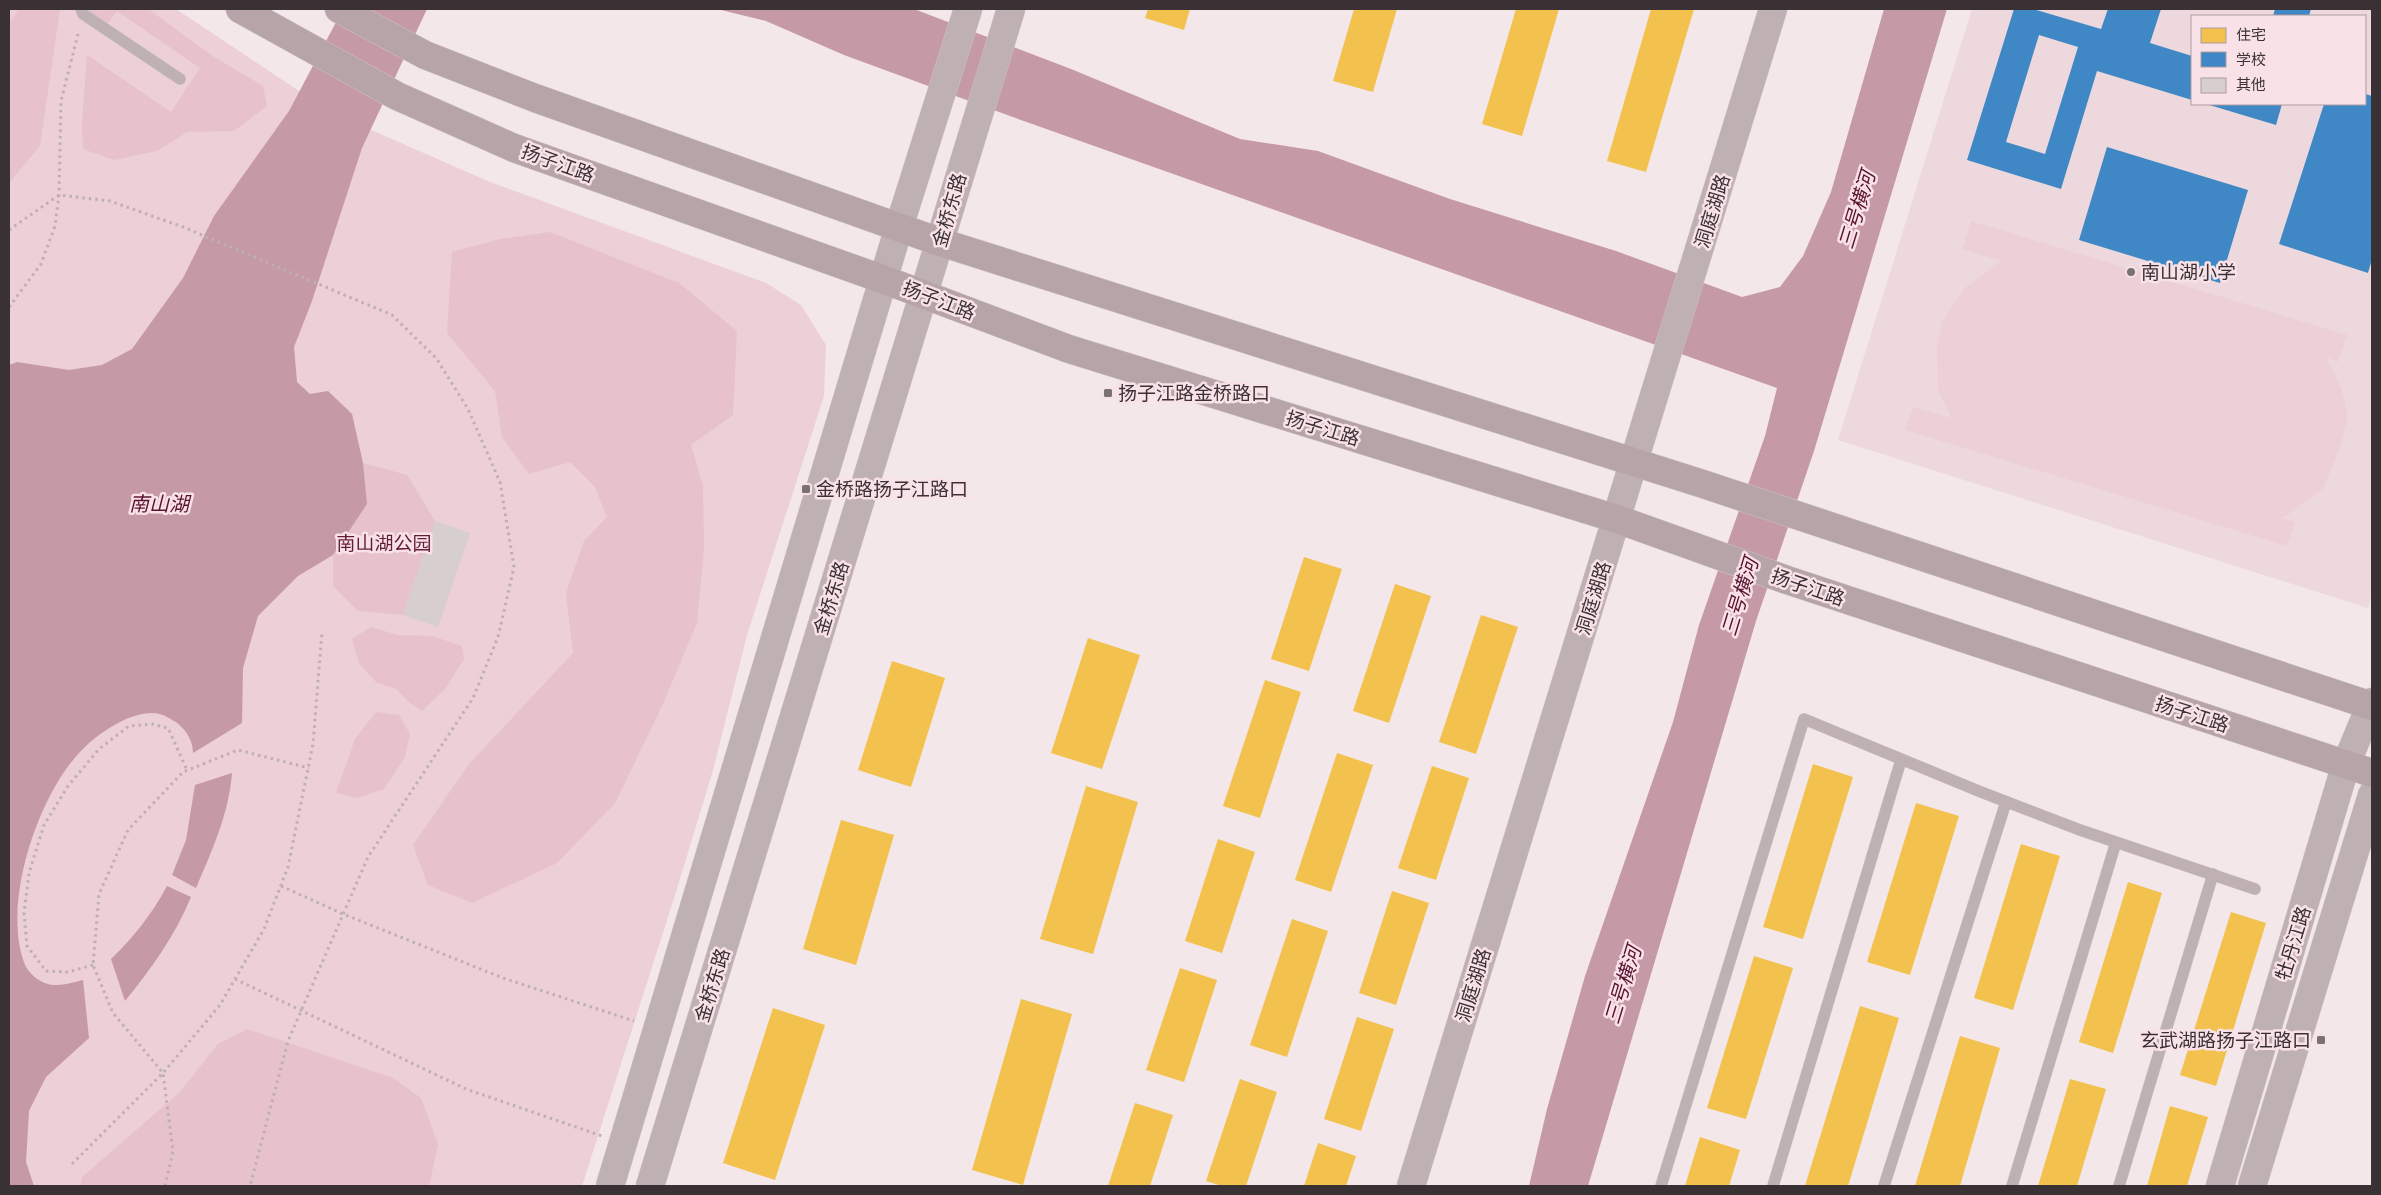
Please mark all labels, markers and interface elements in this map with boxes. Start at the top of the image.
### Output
legend [2191,15,2366,105]
text: 住宅 [2236,25,2266,44]
text: 学校 [2236,50,2266,69]
text: 其他 [2236,75,2266,94]
street label: 扬子江路 [518,139,598,187]
water label: 三号横河 [1833,164,1881,252]
street label: 金桥东路 [927,170,971,250]
street label: 洞庭湖路 [1689,171,1735,251]
place label: 南山湖小学 [2141,260,2236,284]
marker: 南山湖小学 [2125,266,2137,278]
street label: 扬子江路 [899,275,979,325]
place label: 扬子江路金桥路口 [1118,381,1270,405]
marker: 扬子江路金桥路口 [1102,387,1114,399]
street label: 扬子江路 [1283,405,1363,451]
place label: 金桥路扬子江路口 [816,477,968,501]
marker: 金桥路扬子江路口 [800,483,812,495]
water label: 南山湖 [129,491,192,516]
park label: 南山湖公园 [336,531,432,555]
water label: 三号横河 [1716,551,1764,639]
street label: 金桥东路 [808,558,854,638]
street label: 洞庭湖路 [1570,558,1616,638]
street label: 扬子江路 [1768,563,1848,611]
street label: 扬子江路 [2152,691,2232,737]
street label: 牡丹江路 [2270,903,2316,983]
water label: 三号横河 [1599,939,1647,1027]
street label: 金桥东路 [689,945,735,1025]
street label: 洞庭湖路 [1450,945,1496,1025]
place label: 玄武湖路扬子江路口 [2140,1028,2311,1052]
marker: 玄武湖路扬子江路口 [2315,1034,2327,1046]

